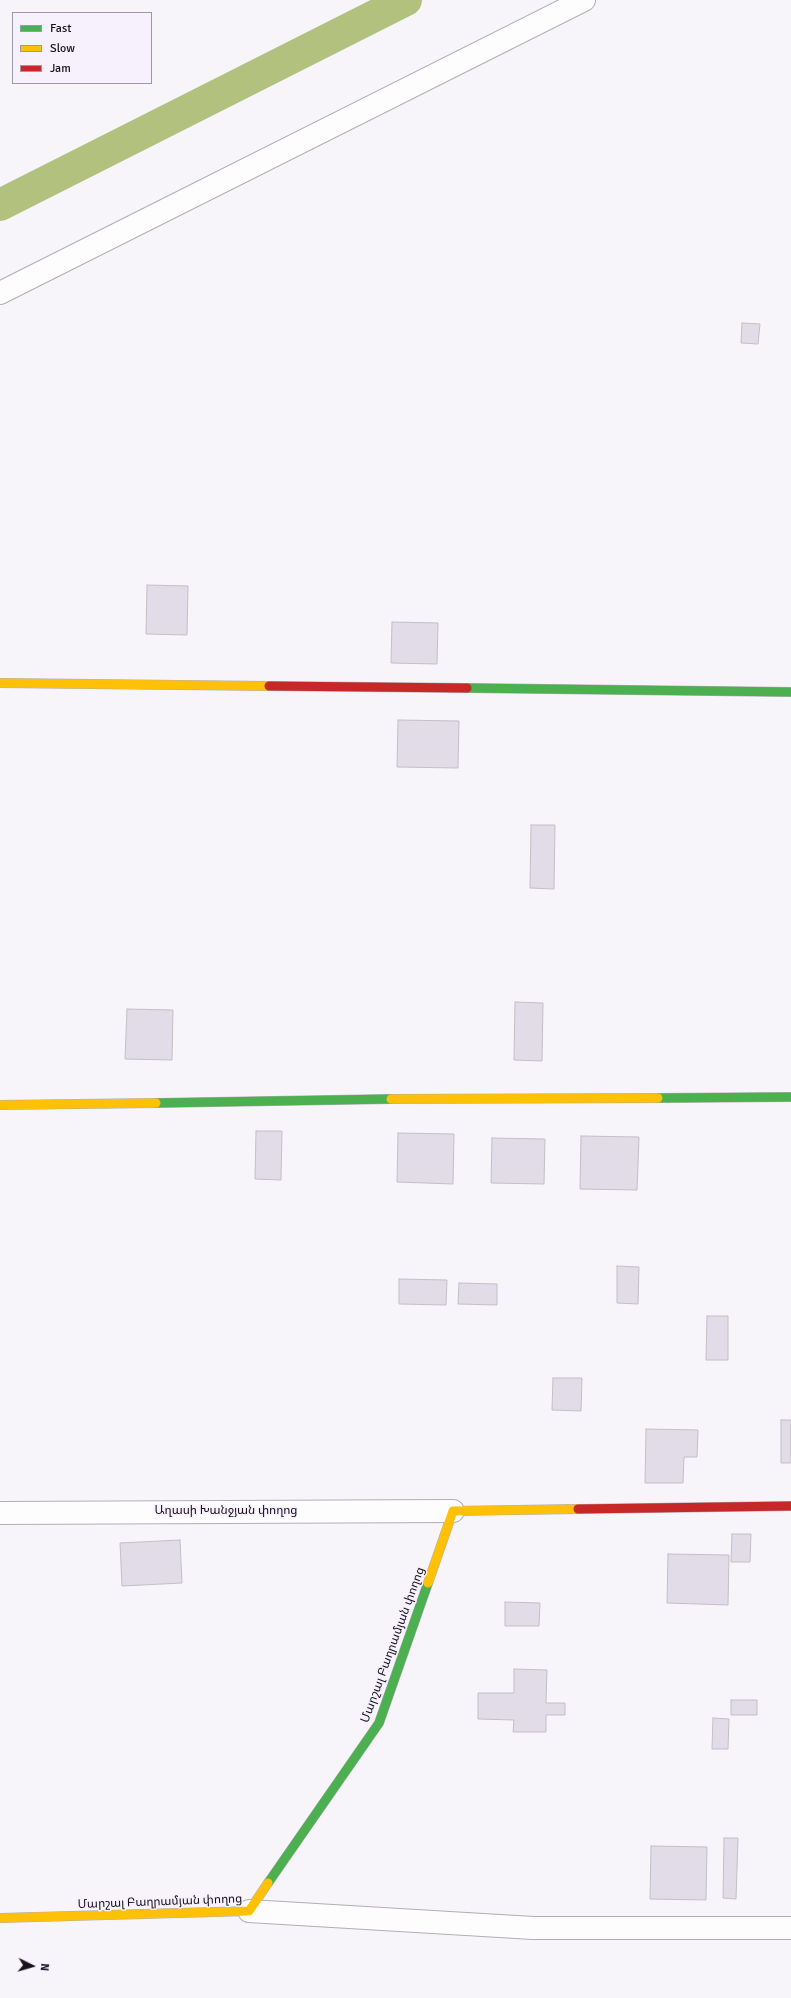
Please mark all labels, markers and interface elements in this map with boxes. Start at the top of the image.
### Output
legend [12,12,152,84]
text: Fast [50,21,71,36]
text: Slow [50,41,75,56]
text: Jam [50,61,71,76]
street label: Աղասի Խանջյան փողոց [154,1504,298,1518]
street label: Մարշալ Բաղրամյան փողոց [358,1565,428,1725]
street label: Մարշալ Բաղրամյան փողոց [77,1892,243,1912]
north arrow [12,1946,52,1986]
text: N [38,1963,51,1971]

